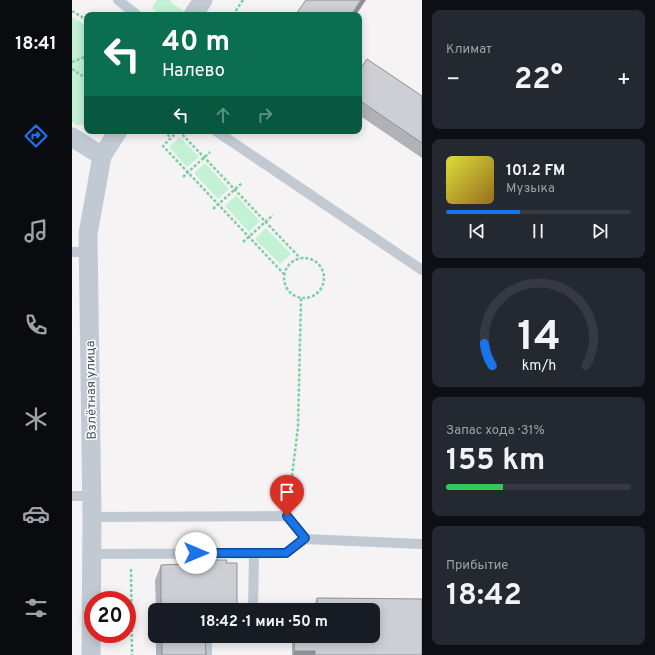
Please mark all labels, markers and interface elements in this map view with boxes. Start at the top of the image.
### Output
text: 40 m [162,25,230,61]
icon: left [96,28,148,80]
text: 18:41 [15,33,57,56]
text: Климат [446,42,492,58]
text: Налево [162,60,225,83]
text: 22° [514,62,563,99]
text: − [446,67,460,94]
text: + [617,67,631,94]
icon: left [170,104,192,126]
icon: ahead [212,104,234,126]
icon: right [254,104,276,126]
icon: directions [22,122,50,150]
text: 101.2 FM [506,162,565,181]
text: Музыка [506,181,555,197]
icon: music [22,217,50,245]
icon: previous [466,220,488,242]
icon: pause [527,220,549,242]
icon: next [589,220,611,242]
icon: phone [22,311,50,339]
text: 14 [517,311,560,364]
street label: Взлётная улица [83,340,101,440]
text: km/h [521,356,556,374]
icon: climate [22,405,50,433]
text: Запас хода · 31% [446,423,545,439]
text: 155 km [446,443,545,480]
pin [270,475,304,516]
icon: arrive [276,481,298,503]
icon: car [22,500,50,528]
position arrow [175,532,217,574]
text: Прибытие [446,558,508,574]
text: 18:42 [446,578,522,615]
speed limit sign: 20 [84,591,136,643]
icon: filters [22,594,50,622]
text: 18:42 · 1 мин · 50 m [200,613,328,632]

